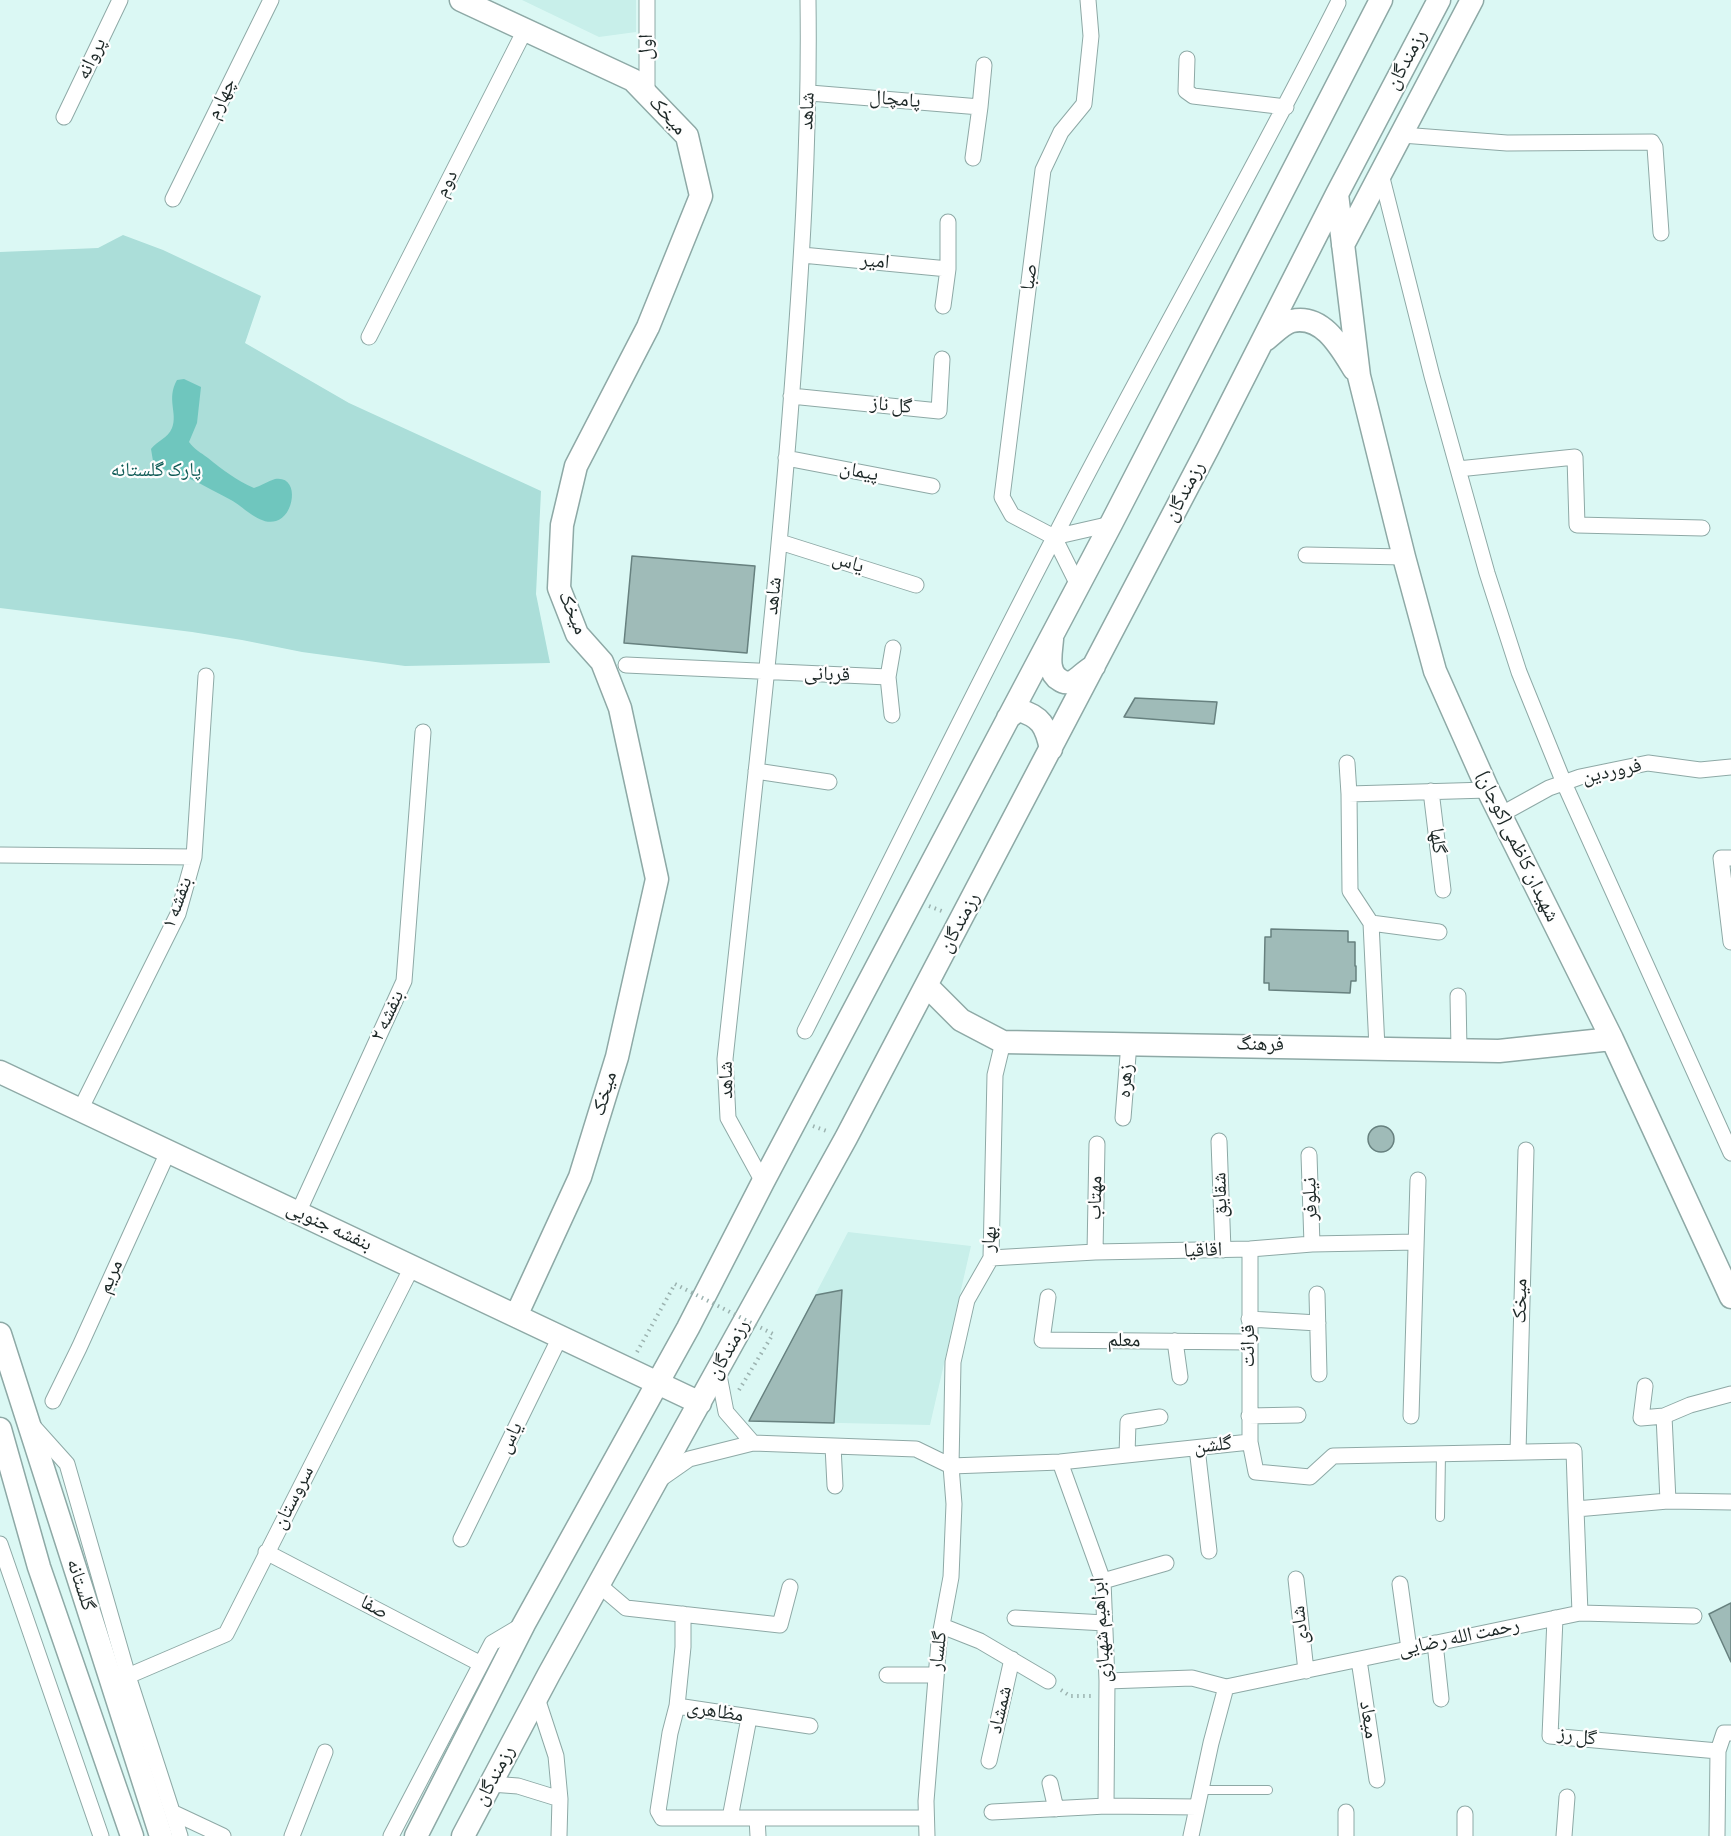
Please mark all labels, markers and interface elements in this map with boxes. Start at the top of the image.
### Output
street label: رزمندگان [1381,26,1433,94]
street label: پروانه [72,34,112,84]
street label: اول [635,34,659,60]
street label: چهارم [202,74,242,124]
street label: پامچال [868,86,922,114]
street label: میخک [643,91,691,141]
street label: شاهد [795,92,821,130]
street label: دوم [430,166,464,202]
street label: امیر [859,249,891,275]
street label: صبا [1016,262,1044,292]
street label: گل ناز [869,392,913,420]
street label: پیمان [838,456,880,488]
street label: رزمندگان [1159,458,1211,526]
park label: پارک گلستانه [111,459,201,483]
street label: یاس [829,547,867,579]
street label: شاهد [760,576,788,616]
street label: میخک [552,588,592,638]
street label: قربانی [803,662,851,688]
street label: فروردین [1580,754,1644,790]
street label: شهیدان کاظمی (کوجان) [1470,768,1564,926]
street label: گلها [1424,827,1450,855]
street label: بنفشه ۱ [158,874,198,932]
street label: رزمندگان [934,889,986,957]
street label: بنفشه ۲ [366,987,410,1045]
street label: فرهنگ [1236,1033,1284,1057]
street label: شاهد [715,1061,739,1099]
street label: زهره [1113,1063,1139,1099]
street label: میخک [587,1069,623,1119]
street label: شقایق [1208,1172,1234,1218]
street label: مهتاب [1084,1176,1108,1220]
street label: نیلوفر [1298,1177,1324,1221]
street label: بنفشه جنوبی [282,1197,376,1257]
street label: بهار [977,1225,1003,1253]
street label: اقاقیا [1183,1238,1223,1264]
street label: مریم [93,1256,129,1298]
street label: میخک [1509,1278,1533,1324]
street label: رزمندگان [703,1316,755,1384]
street label: قرائت [1237,1324,1261,1368]
street label: معلم [1107,1329,1141,1353]
street label: یاس [493,1418,529,1458]
street label: گلشن [1193,1432,1233,1460]
street label: سروستان [268,1462,320,1534]
street label: گلستانه [60,1556,100,1614]
street label: ابراهیم شهبازی [1086,1576,1118,1684]
street label: صفا [356,1591,392,1625]
street label: شادی [1287,1604,1315,1646]
street label: رحمت الله رضایی [1396,1613,1522,1663]
street label: گلسار [925,1630,953,1672]
street label: شمشاد [984,1684,1018,1736]
street label: مظاهری [685,1696,745,1728]
street label: میعاد [1353,1699,1383,1741]
street label: گل رز [1556,1722,1598,1752]
street label: رزمندگان [469,1742,521,1810]

